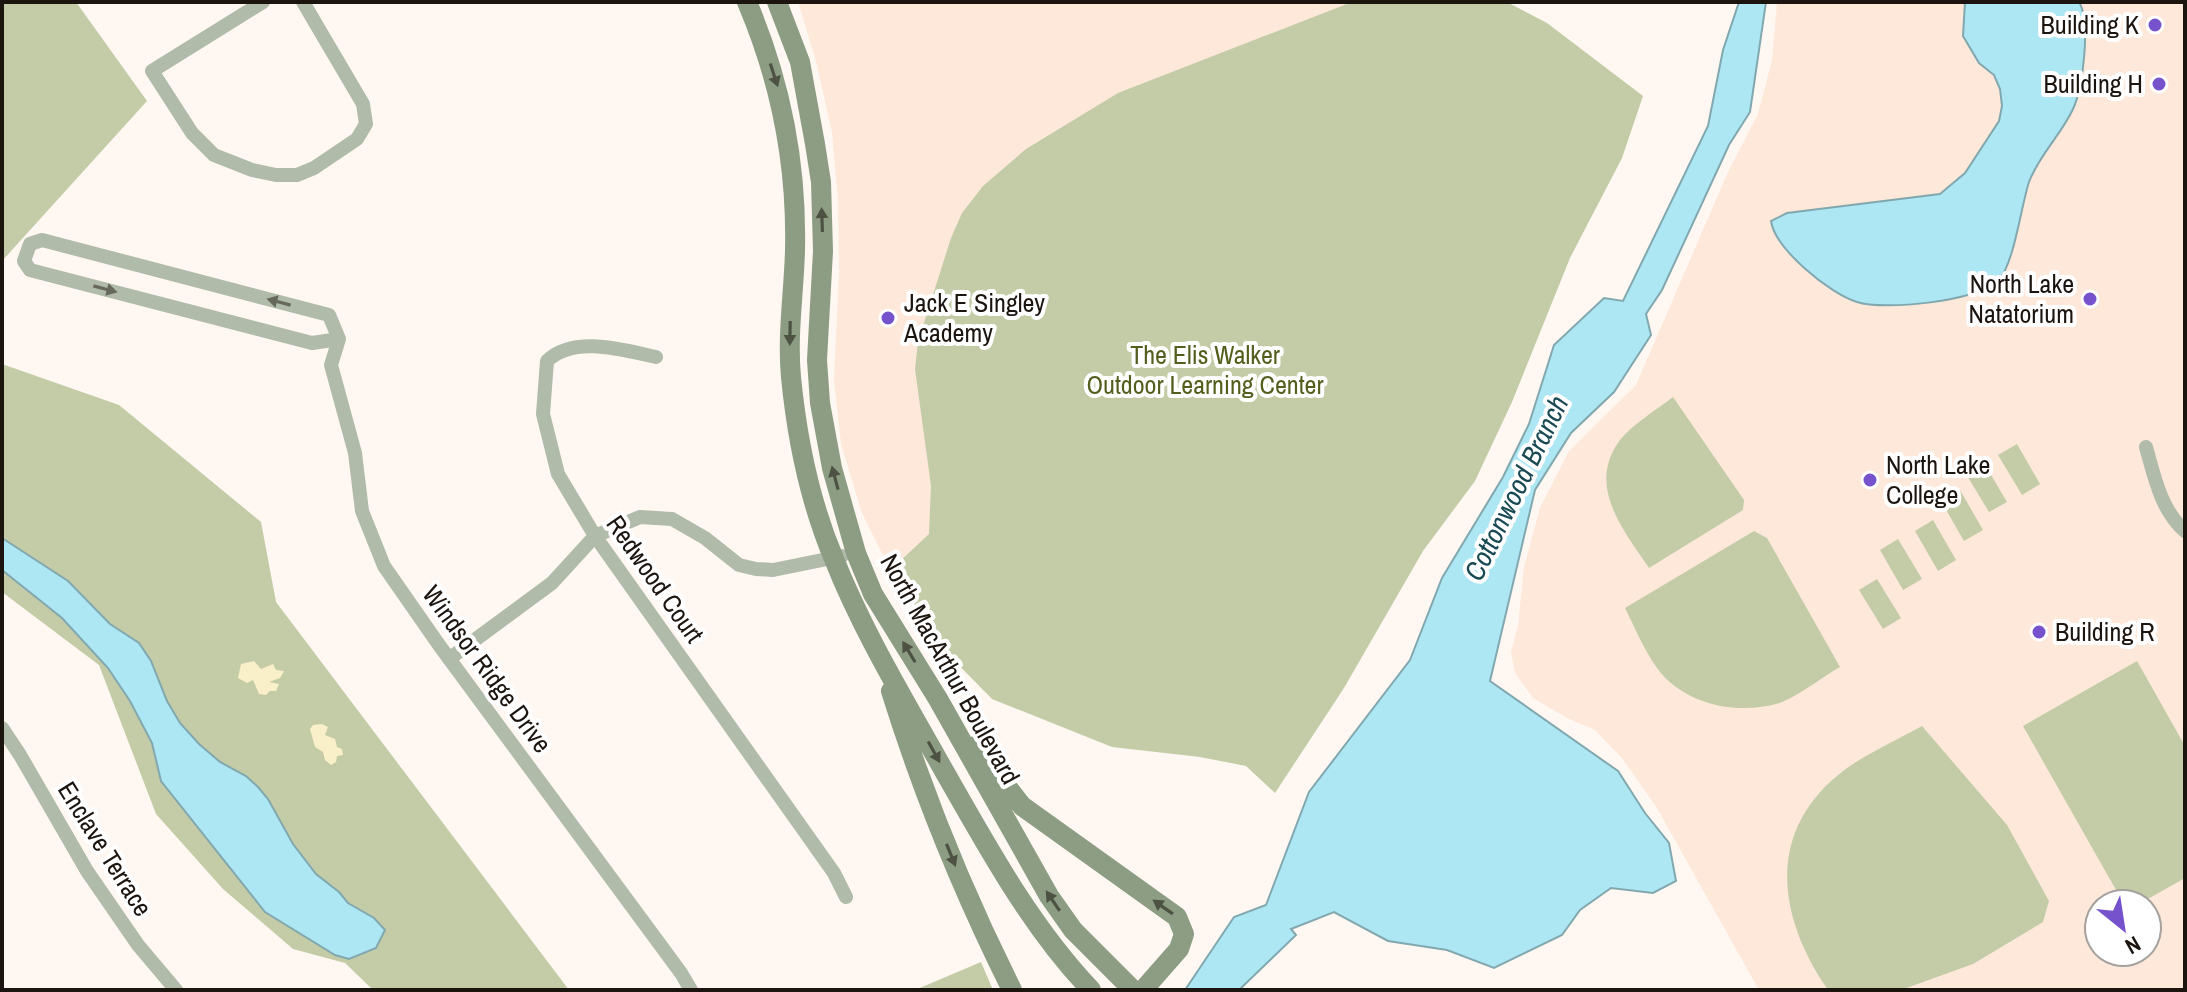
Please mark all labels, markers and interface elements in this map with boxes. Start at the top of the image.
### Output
place label: Building K [2041,7,2139,42]
marker: Building K [2146,16,2164,34]
one-way arrow [768,63,781,87]
place label: Building H [2043,66,2143,101]
marker: Building H [2150,75,2168,93]
one-way arrow [815,207,828,232]
place label: North Lake Natatorium [1969,266,2074,331]
one-way arrow [93,284,118,296]
place label: Jack E Singley Academy [903,285,1045,350]
marker: North Lake Natatorium [2081,290,2099,308]
one-way arrow [266,296,291,308]
marker: Jack E Singley Academy [879,309,897,327]
one-way arrow [784,321,796,346]
park label: The Elis Walker Outdoor Learning Center [1086,337,1324,402]
water label: Cottonwood Branch [1455,389,1577,587]
place label: North Lake College [1886,447,1990,512]
one-way arrow [828,465,841,489]
marker: North Lake College [1861,471,1879,489]
street label: Redwood Court [599,508,712,649]
street label: North MacArthur Boulevard [873,547,1028,790]
street label: Windsor Ridge Drive [415,578,560,760]
place label: Building R [2055,614,2155,649]
marker: Building R [2030,623,2048,641]
one-way arrow [902,641,916,663]
one-way arrow [927,740,941,763]
street label: Enclave Terrace [50,775,161,923]
one-way arrow [945,843,958,867]
north arrow [2083,888,2163,968]
one-way arrow [1046,890,1061,912]
one-way arrow [1153,900,1174,915]
text: N [2120,929,2146,962]

